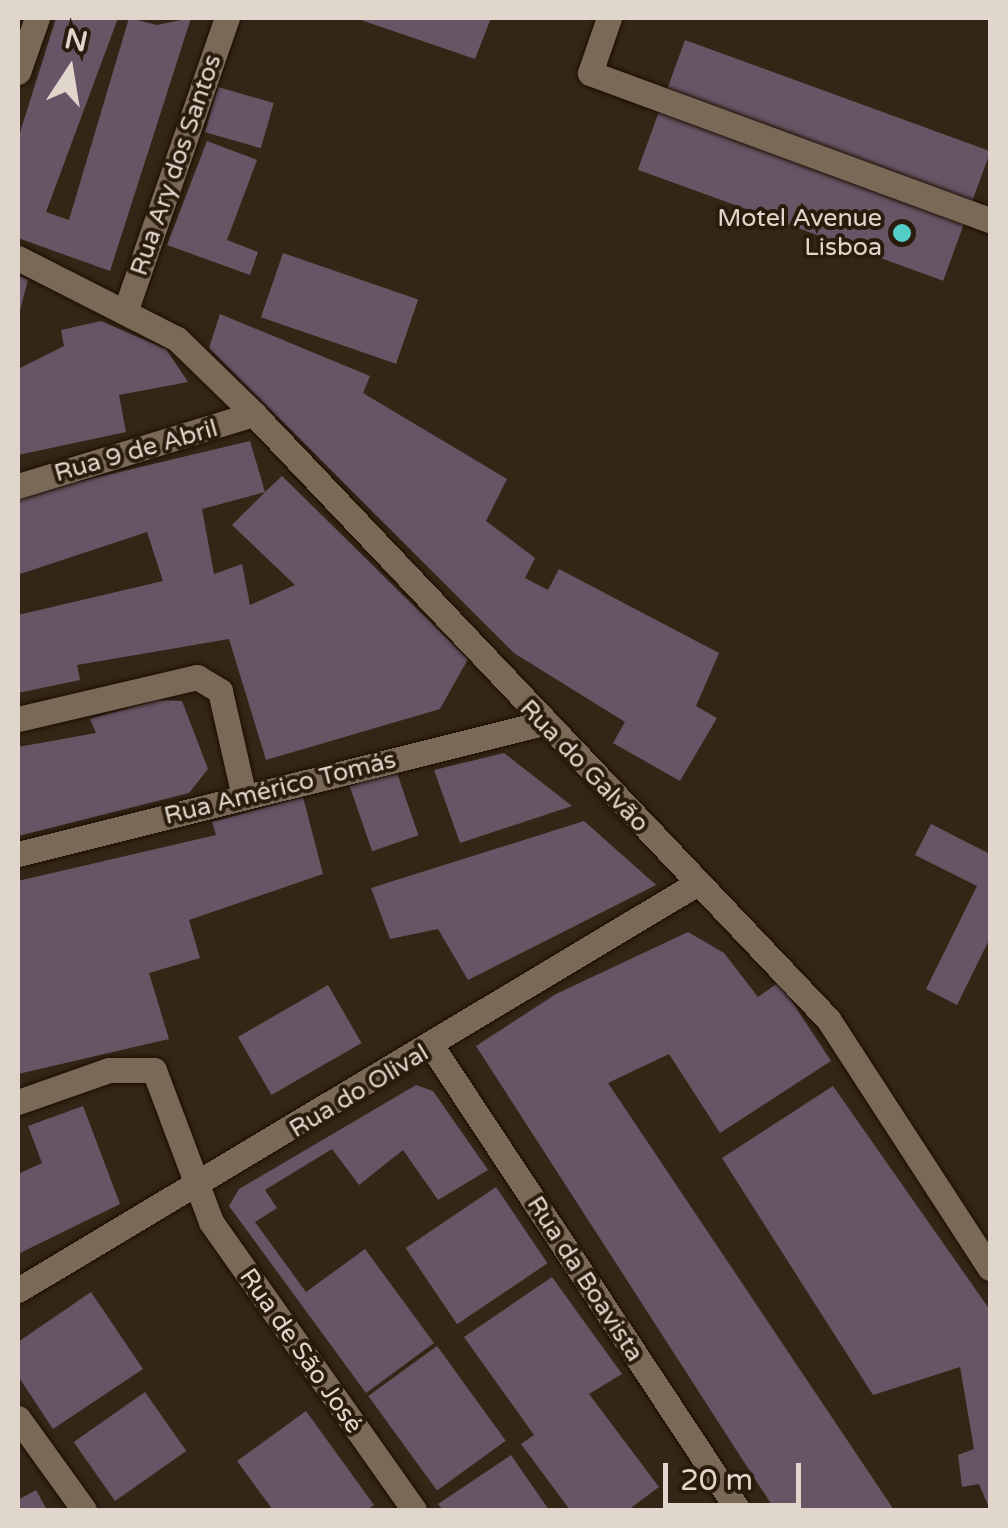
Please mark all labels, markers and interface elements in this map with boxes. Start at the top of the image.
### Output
north arrow [20,20,120,120]
text: N [62,22,91,60]
street label: Rua Ary dos Santos [124,50,228,280]
place label: Motel Avenue Lisboa [717,204,882,263]
marker: Motel Avenue Lisboa [891,222,913,244]
street label: Rua 9 de Abril [51,413,221,489]
street label: Rua do Galvão [513,694,655,838]
street label: Rua Américo Tomás [161,745,399,831]
street label: Rua do Olival [284,1038,434,1144]
street label: Rua da Boavista [520,1191,650,1367]
street label: Rua de São José [233,1263,369,1439]
scale bar [668,1443,806,1505]
text: 20 m [680,1462,753,1499]

